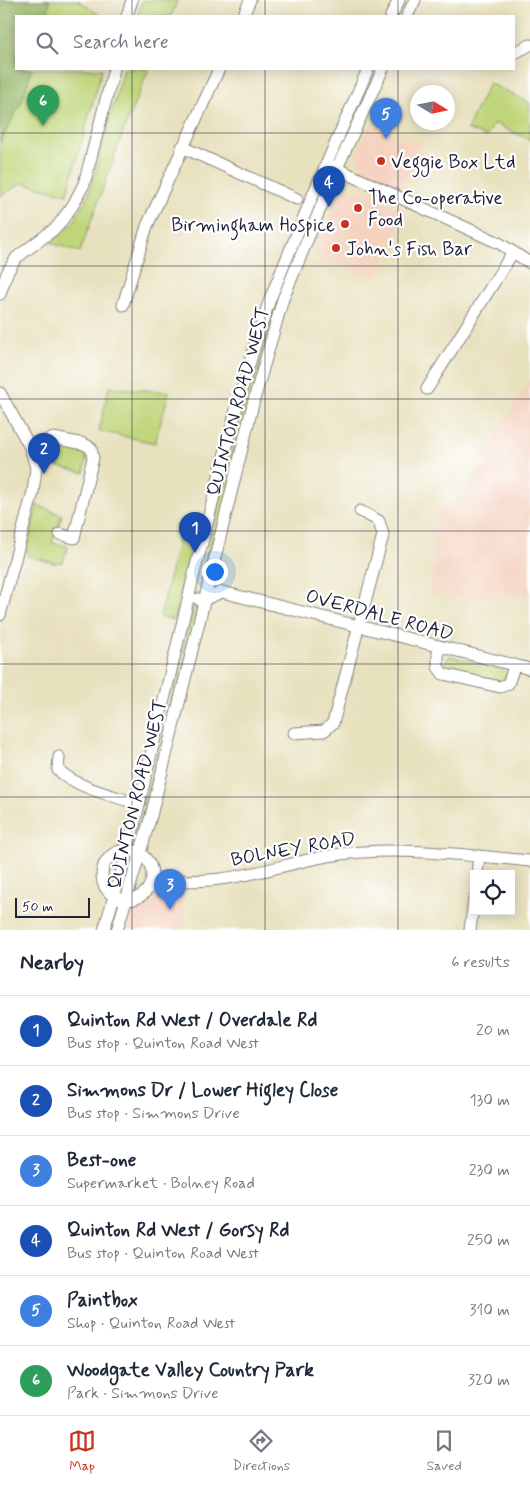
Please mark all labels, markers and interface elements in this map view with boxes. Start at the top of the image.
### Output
search box [15,15,515,70]
icon: search [33,29,61,57]
text: Search here [73,30,169,55]
pin: 6 [27,85,59,126]
north arrow [410,85,455,130]
pin: 5 [370,98,402,139]
place label: Veggie Box Ltd [391,150,516,178]
marker: Veggie Box Ltd [375,155,387,167]
pin: 4 [313,166,345,207]
place label: The Co-operative Food [368,186,503,233]
marker: The Co-operative Food [352,202,364,214]
place label: Birmingham Hospice [171,213,335,241]
marker: Birmingham Hospice [339,218,351,230]
place label: John's Fish Bar [346,237,472,262]
marker: John's Fish Bar [330,242,342,254]
street label: QUINTON ROAD WEST [201,304,276,499]
pin: 2 [28,433,60,474]
pin: 1 [179,512,211,553]
your location [202,559,228,585]
street label: OVERDALE ROAD [303,584,456,647]
street label: QUINTON ROAD WEST [102,697,173,892]
street label: BOLNEY ROAD [229,826,358,873]
pin: 3 [154,869,186,910]
map controls [470,870,515,915]
button: locate [470,870,515,915]
scale bar [15,895,90,918]
text: 50 m [22,898,53,916]
text: Nearby [20,949,84,977]
text: 6 results [451,952,510,973]
text: Quinton Rd West / Overdale Rd [67,1008,317,1033]
text: 1 [32,1020,40,1041]
text: 20 m [476,1020,510,1041]
text: Bus stop · Quinton Road West [67,1033,259,1054]
text: Simmons Dr / Lower Higley Close [67,1078,338,1103]
text: 2 [32,1090,40,1111]
text: 130 m [469,1090,510,1111]
text: Bus stop · Simmons Drive [67,1103,240,1124]
text: Best-one [67,1148,136,1173]
text: 3 [32,1160,40,1181]
text: 230 m [469,1160,510,1181]
text: Supermarket · Bolney Road [67,1173,255,1194]
text: Quinton Rd West / Gorsy Rd [67,1218,289,1243]
text: 4 [31,1230,41,1251]
text: 250 m [467,1230,510,1251]
text: Bus stop · Quinton Road West [67,1243,259,1264]
text: Paintbox [67,1288,138,1313]
text: 5 [31,1300,41,1321]
text: 310 m [469,1300,510,1321]
text: Shop · Quinton Road West [67,1313,235,1334]
text: Woodgate Valley Country Park [67,1358,314,1383]
text: 6 [32,1370,40,1391]
text: 320 m [468,1370,510,1391]
text: Park · Simmons Drive [67,1383,218,1404]
tab: Map [68,1427,96,1475]
tab: Directions [233,1427,290,1475]
tab: Saved [426,1427,462,1475]

